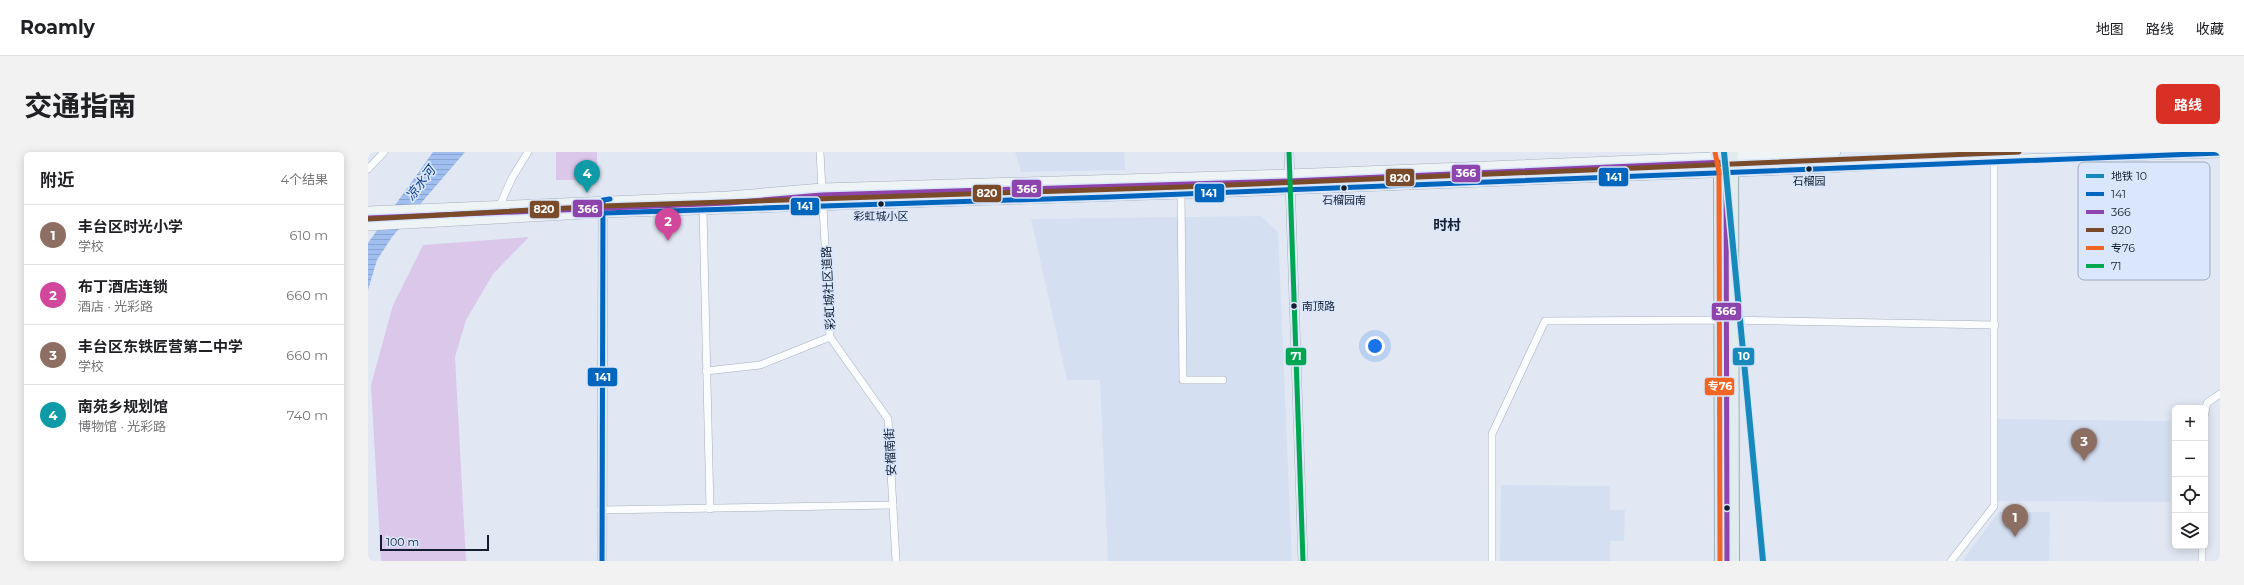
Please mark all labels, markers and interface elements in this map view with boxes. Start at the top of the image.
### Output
text: Roamly [20,16,95,39]
text: 地图 [2096,20,2124,38]
text: 路线 [2146,20,2174,38]
text: 收藏 [2196,20,2224,38]
button: 路线 [2156,84,2220,124]
text: 交通指南 [24,89,136,123]
water label: 凉水河 [402,160,440,203]
pin: 4 [574,160,600,193]
legend [2078,162,2210,280]
line badge: 366 [1451,164,1481,183]
marker: 石榴园 [1804,164,1814,174]
text: 366 [1455,166,1476,180]
line badge: 141 [1598,167,1629,187]
line badge: 820 [1385,168,1415,187]
text: 地铁 10 [2111,169,2147,183]
text: 附近 [40,170,74,190]
text: 141 [1606,170,1622,184]
text: 4个结果 [280,171,328,187]
text: 820 [1389,171,1411,185]
place label: 石榴园 [1793,174,1826,188]
line badge: 366 [1011,179,1042,198]
text: 366 [1016,182,1037,196]
line badge: 141 [1194,183,1225,203]
marker: 石榴园南 [1339,183,1349,193]
line badge: 820 [972,184,1002,203]
text: 820 [976,186,998,200]
text: 141 [1201,186,1217,200]
text: 141 [2111,187,2126,201]
place label: 石榴园南 [1322,193,1366,207]
line badge: 141 [790,197,820,216]
line badge: 366 [572,199,603,218]
text: 141 [797,199,813,213]
marker: 彩虹城小区 [876,199,886,209]
line badge: 820 [529,200,560,219]
text: 820 [533,202,555,216]
text: 366 [577,202,598,216]
text: 366 [2111,205,2131,219]
pin: 2 [655,208,681,241]
place label: 彩虹城小区 [854,209,909,223]
district label: 时村 [1433,216,1461,234]
text: 丰台区时光小学 [78,217,183,236]
text: 820 [2111,223,2132,237]
text: 1 [50,227,56,243]
text: 610 m [290,227,328,243]
text: 学校 [78,238,104,254]
text: 专76 [2111,241,2135,255]
street label: 彩虹城社区道路 [818,246,838,330]
text: 71 [2111,259,2122,273]
text: 布丁酒店连锁 [78,277,168,296]
text: 2 [49,287,57,303]
text: 660 m [286,287,328,303]
text: 酒店 · 光彩路 [78,298,153,314]
place label: 南顶路 [1302,299,1335,313]
marker: 南顶路 [1289,301,1299,311]
line badge: 366 [1711,302,1742,321]
text: 366 [1715,304,1736,318]
your location [1365,336,1385,356]
text: 丰台区东铁匠营第二中学 [78,337,243,356]
text: 3 [49,347,57,363]
text: 660 m [286,347,328,363]
line badge: 71 [1285,347,1307,366]
line badge: 10 [1732,347,1755,366]
text: 71 [1290,349,1302,363]
text: 10 [1738,349,1750,363]
text: 学校 [78,358,104,374]
line badge: 141 [587,367,618,387]
text: 141 [595,370,611,384]
line badge: 专76 [1704,377,1735,396]
text: 专76 [1708,379,1732,393]
text: 南苑乡规划馆 [78,397,168,416]
map controls [2172,405,2208,549]
button: + [2172,405,2208,441]
text: 4 [49,407,57,423]
text: 740 m [287,407,328,423]
text: 博物馆 · 光彩路 [78,418,166,434]
street label: 安榴南街 [881,428,899,476]
pin: 3 [2071,428,2097,461]
button: − [2172,441,2208,477]
button: locate [2172,477,2208,513]
unlabelled marker [1722,503,1732,513]
pin: 1 [2002,504,2028,537]
button: layers [2172,513,2208,549]
scale bar [380,533,489,552]
text: 100 m [386,535,419,549]

